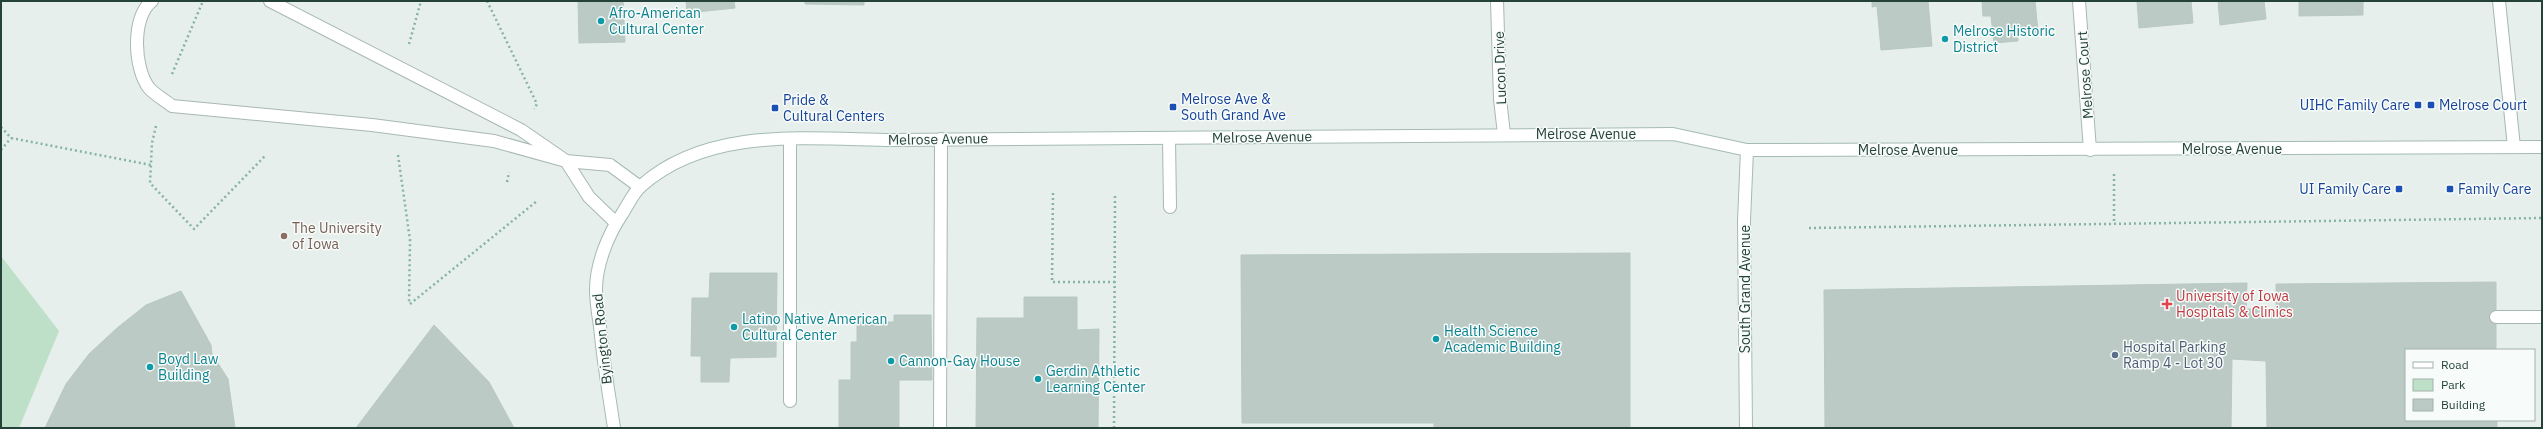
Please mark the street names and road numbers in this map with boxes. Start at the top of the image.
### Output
street label: Melrose Court [2073,30,2097,120]
street label: Lucon Drive [1490,31,1510,105]
street label: Melrose Avenue [1536,125,1636,143]
street label: Melrose Avenue [1212,127,1313,147]
street label: Melrose Avenue [888,129,989,149]
street label: Melrose Avenue [2182,140,2282,158]
street label: Melrose Avenue [1858,141,1958,159]
street label: South Grand Avenue [1736,224,1754,353]
street label: Byington Road [588,293,616,385]

